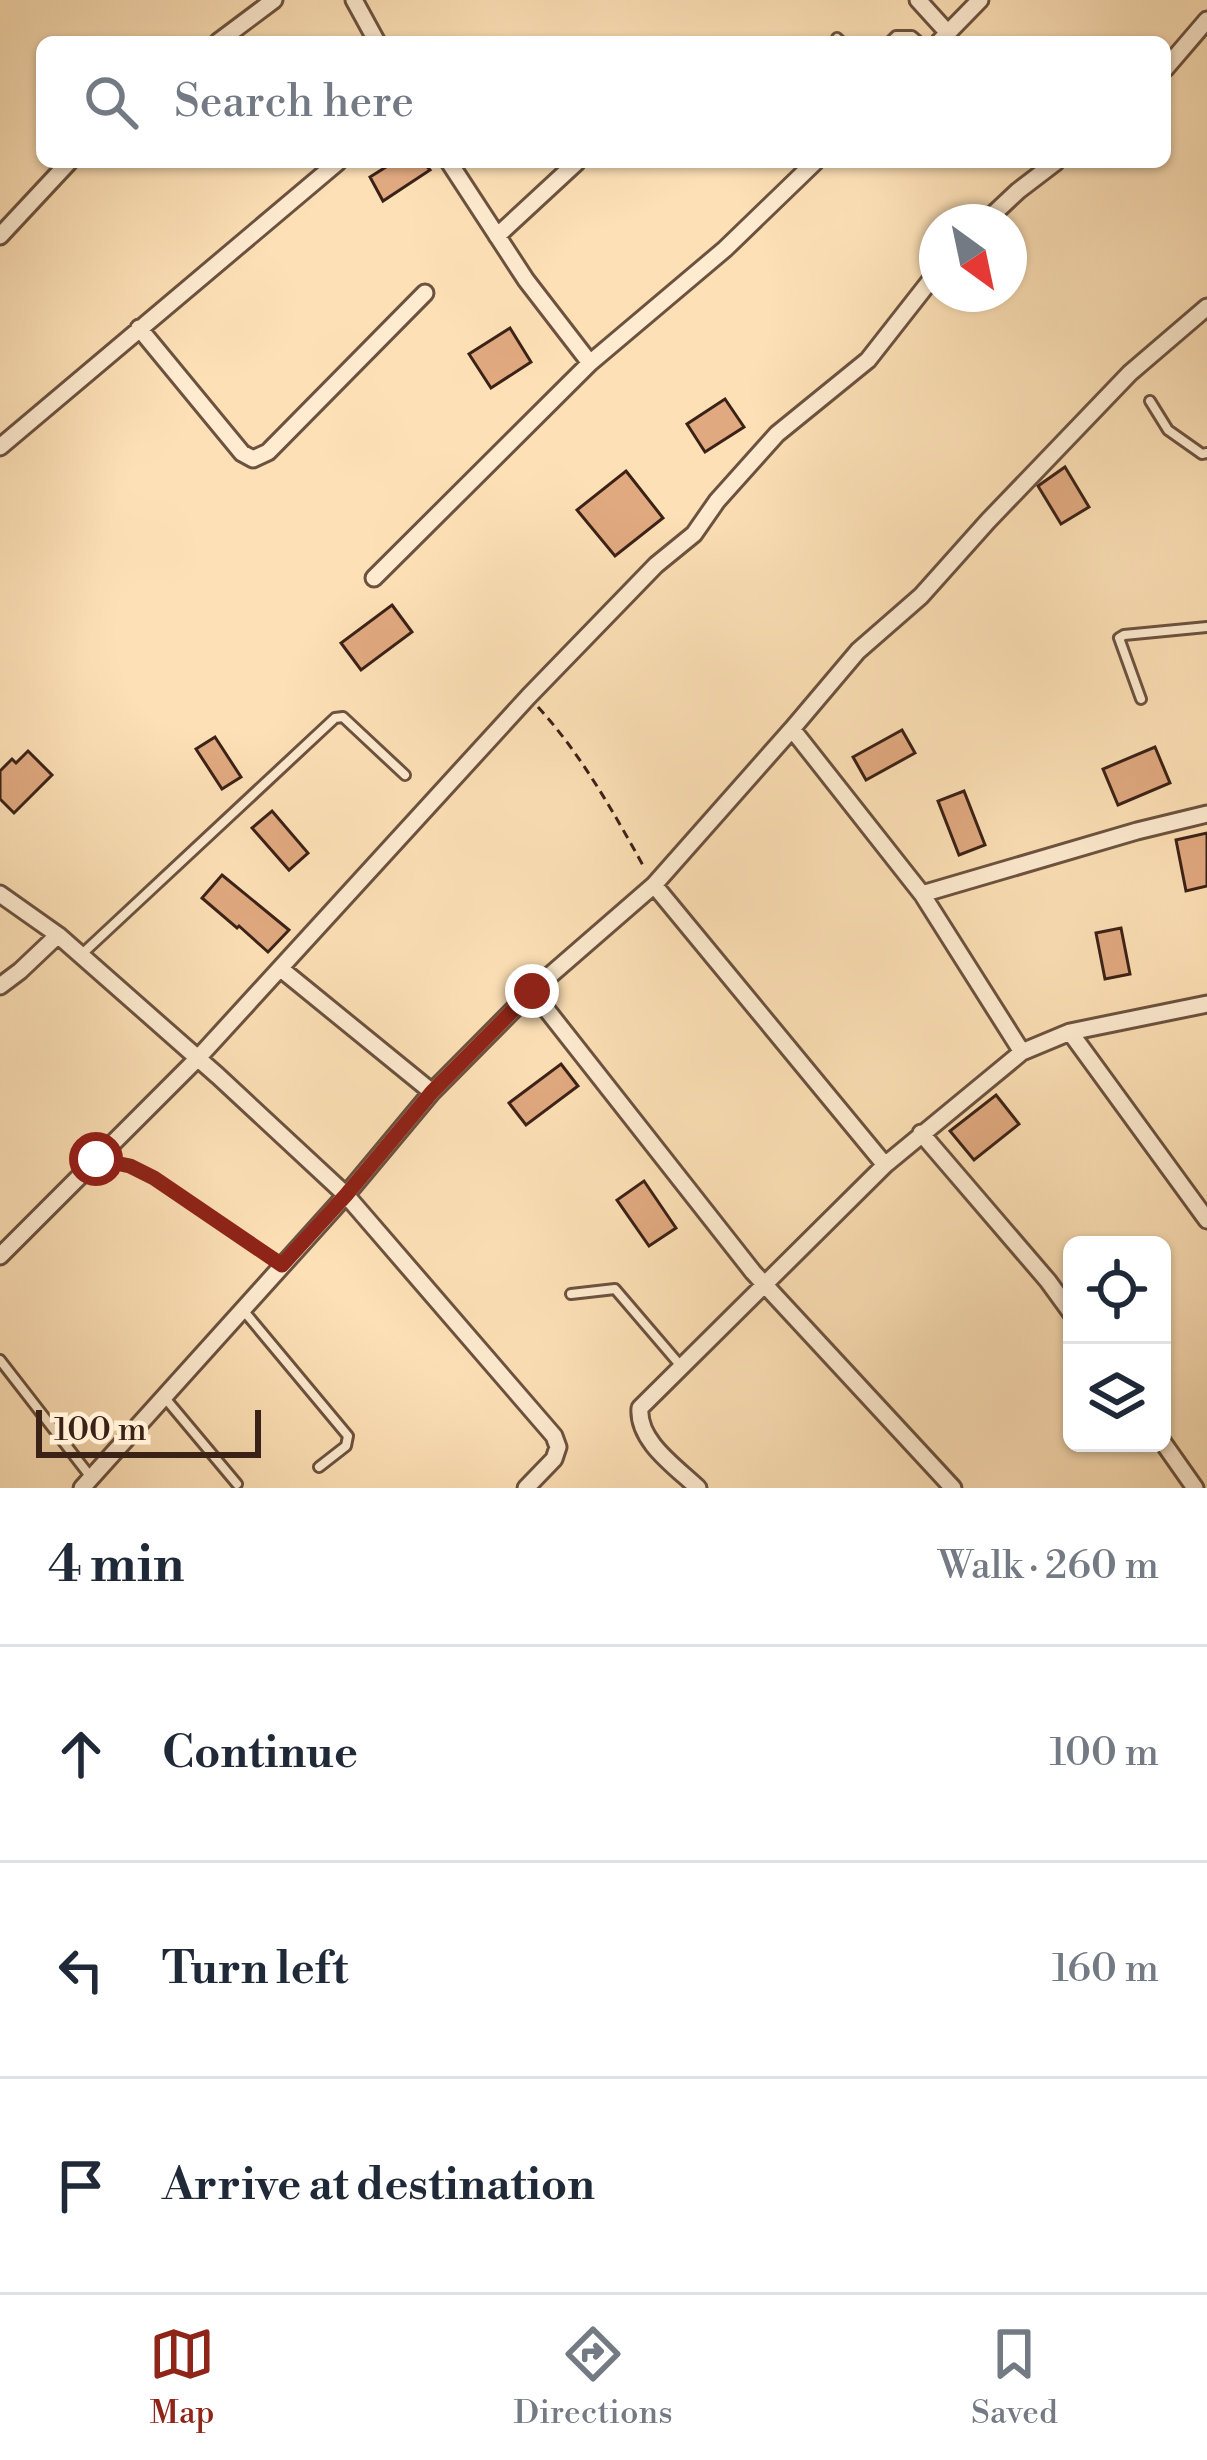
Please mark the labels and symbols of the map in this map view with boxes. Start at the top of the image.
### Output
north arrow [919,204,1027,312]
route end [505,964,559,1018]
route start [69,1132,123,1186]
scale bar [36,1404,261,1457]

